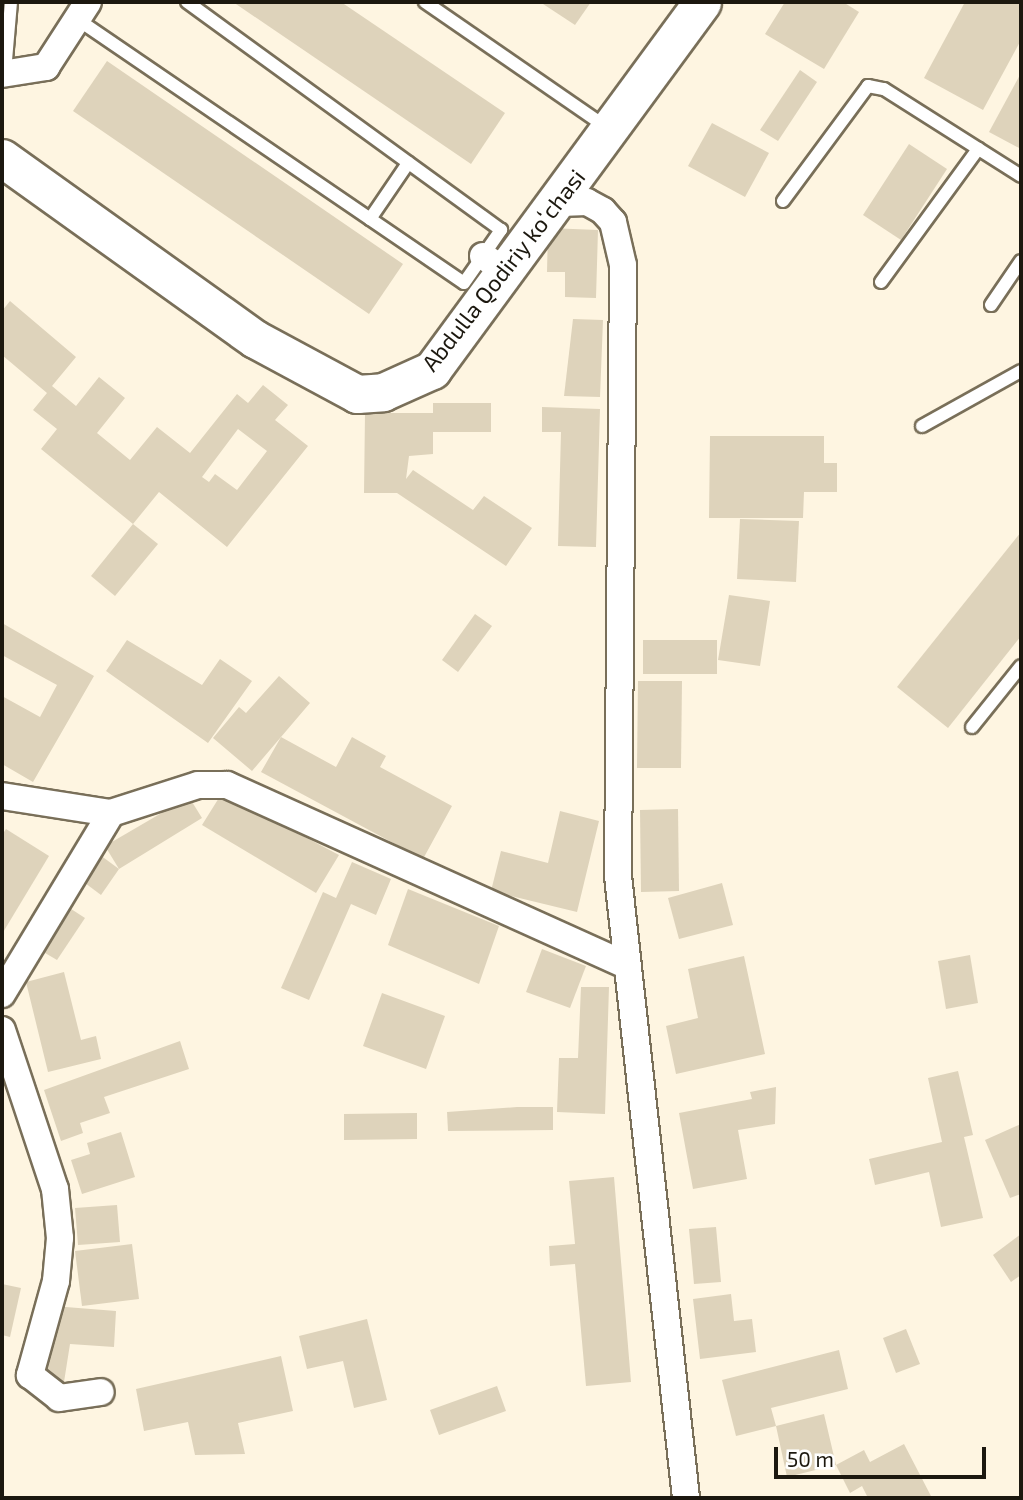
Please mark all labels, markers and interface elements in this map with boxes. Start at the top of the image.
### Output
street label: Abdulla Qodiriy koʻchasi [415,163,591,377]
scale bar [778,1434,990,1478]
text: 50 m [787,1446,834,1471]

